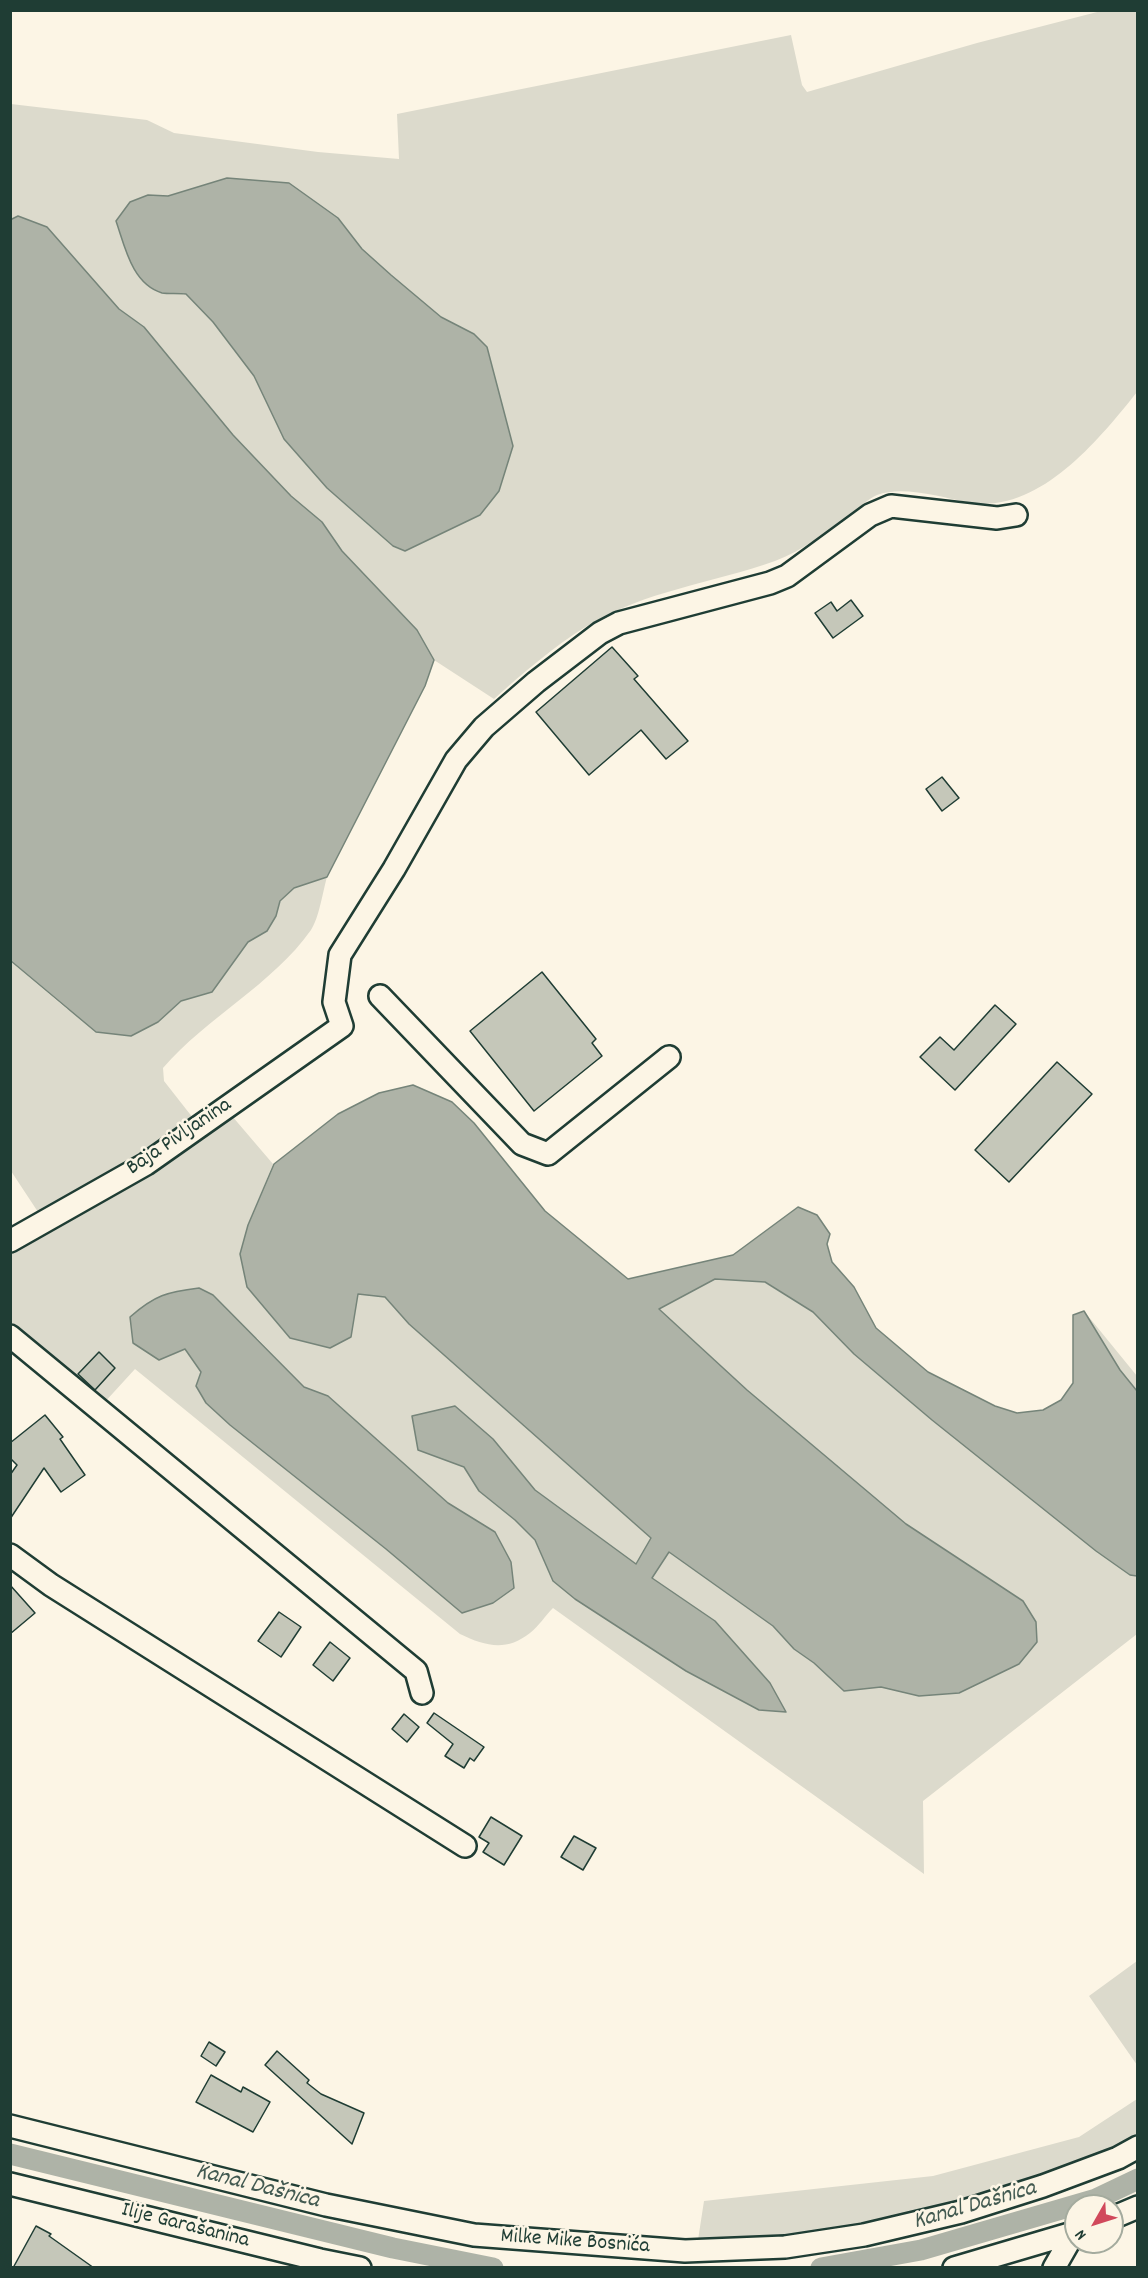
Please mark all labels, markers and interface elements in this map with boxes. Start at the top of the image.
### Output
street label: Baja Pivljanina [122,1093,238,1183]
water label: Kanal Dašnica [192,2159,322,2217]
water label: Kanal Dašnica [910,2176,1040,2238]
north arrow [1064,2194,1124,2254]
street label: Ilije Garašanina [118,2198,252,2256]
text: N [1070,2224,1093,2245]
street label: Milke Mike Bosnića [500,2225,650,2261]

